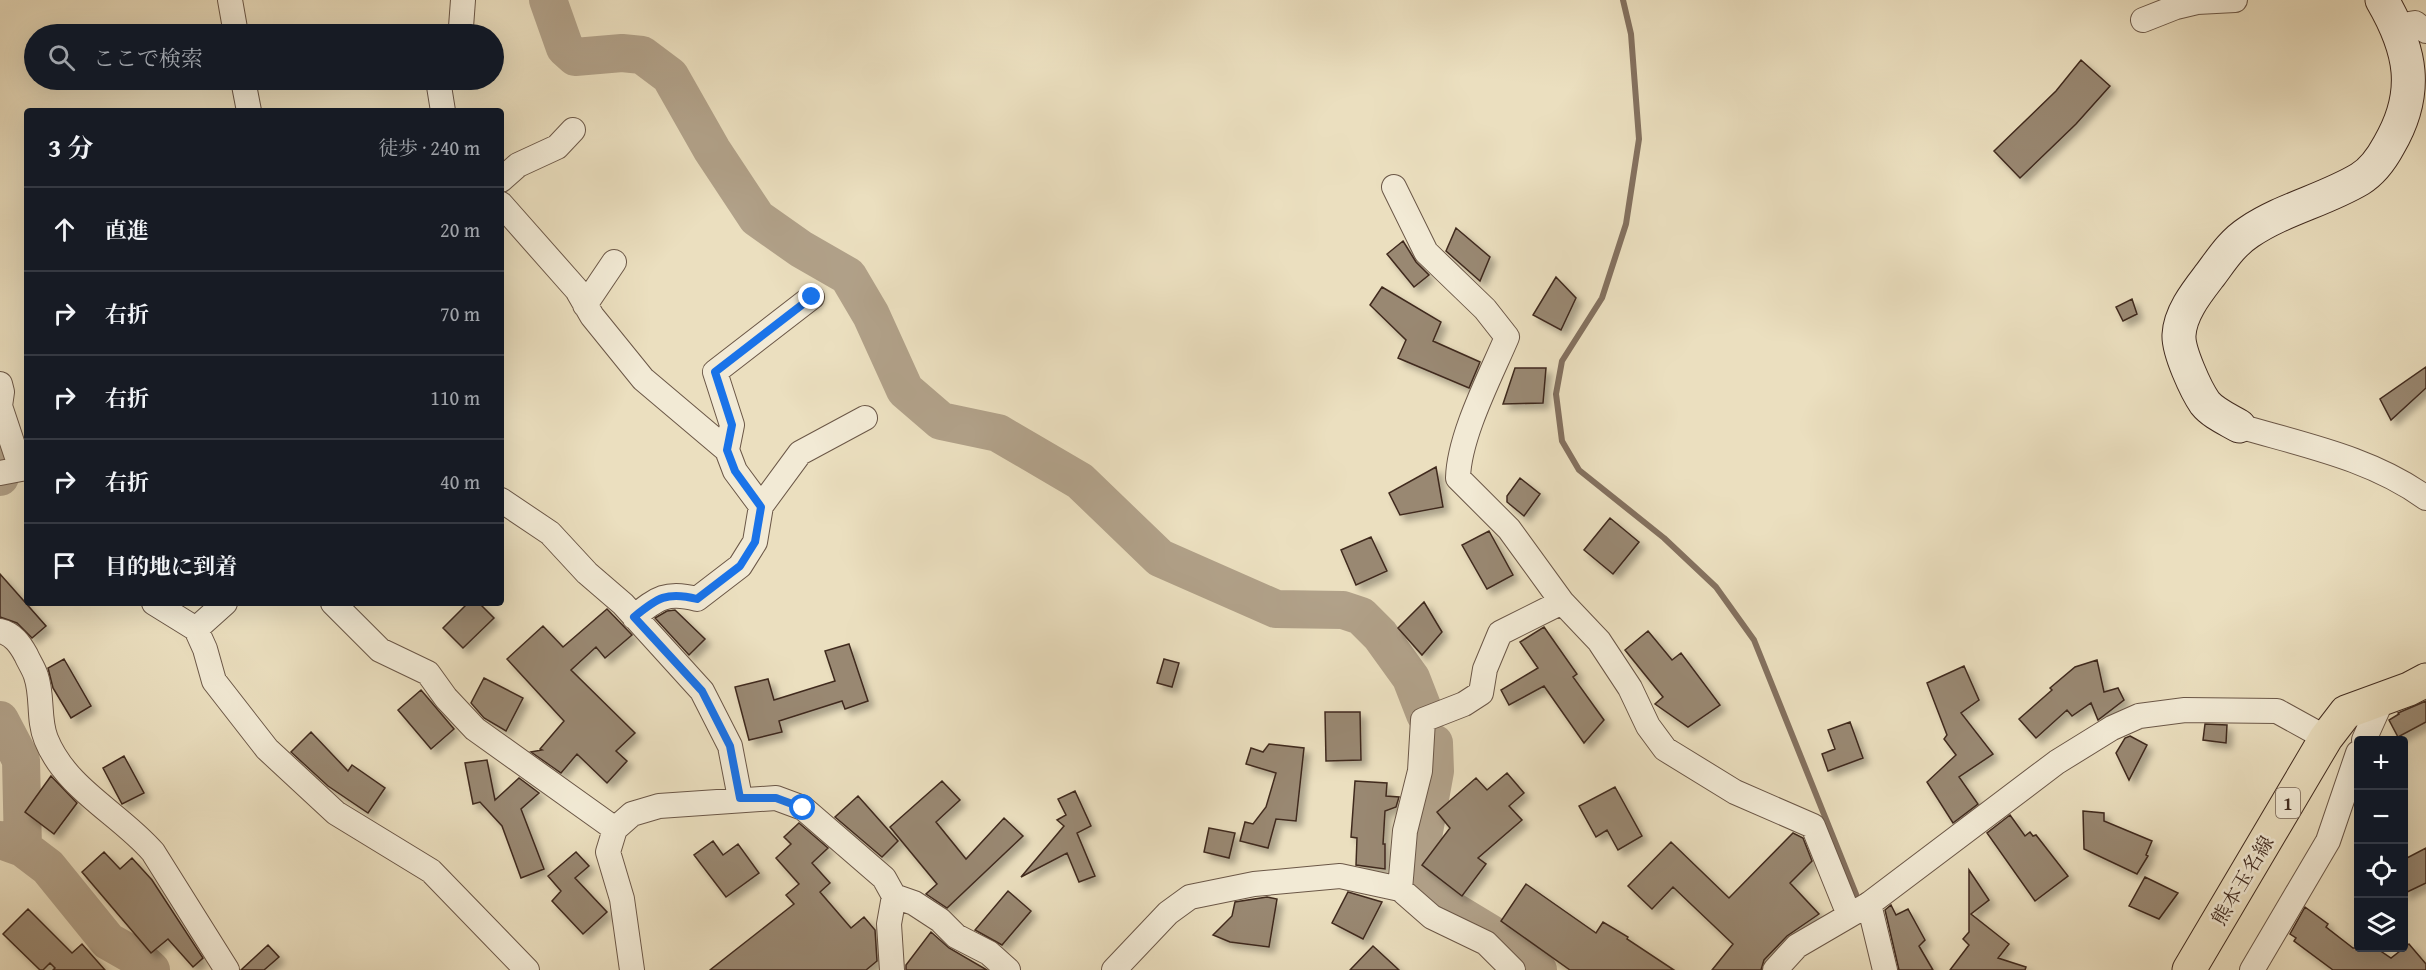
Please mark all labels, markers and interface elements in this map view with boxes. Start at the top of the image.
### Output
search box [24,24,504,90]
icon: search [45,41,78,74]
text: ここで検索 [93,42,203,74]
text: 3 分 [48,128,93,167]
text: 徒歩 · 240 m [378,133,480,162]
icon: ahead [48,213,81,246]
text: 直進 [105,214,149,246]
text: 20 m [440,215,480,244]
route end [798,283,824,309]
icon: right [48,297,81,330]
text: 右折 [105,298,149,330]
text: 70 m [440,299,480,328]
icon: right [48,381,81,414]
text: 右折 [105,382,149,414]
text: 110 m [430,383,480,412]
icon: right [48,465,81,498]
text: 右折 [105,466,149,498]
text: 40 m [440,467,480,496]
icon: arrive [48,549,81,582]
text: 目的地に到着 [105,550,237,582]
map controls [2354,736,2408,952]
button: + [2354,736,2408,790]
road number: 1 [2276,788,2300,818]
button: − [2354,790,2408,844]
route start [789,794,815,820]
street label: 熊本玉名線 [2204,830,2280,930]
button: locate [2354,844,2408,898]
button: layers [2354,898,2408,952]

